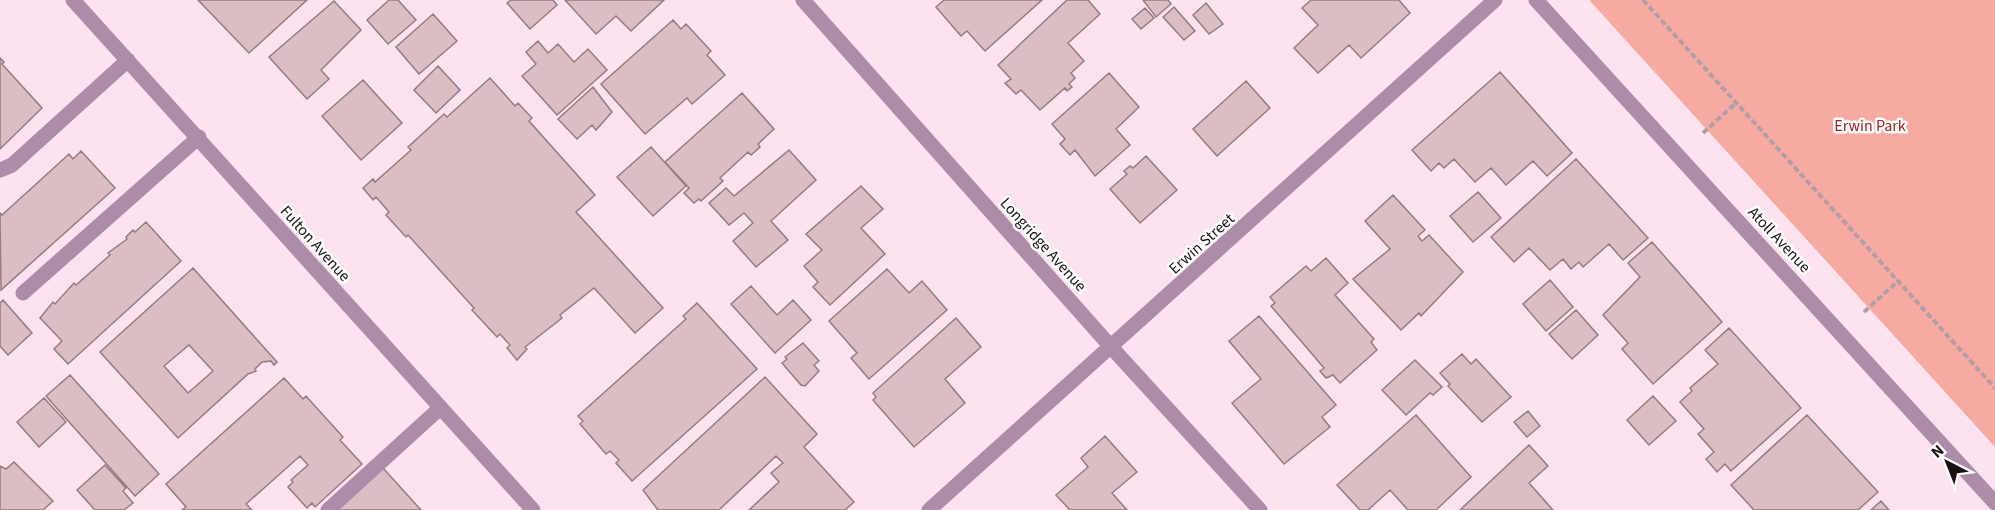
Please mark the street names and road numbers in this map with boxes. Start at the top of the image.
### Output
street label: Longridge Avenue [995,193,1092,297]
street label: Fulton Avenue [275,201,355,287]
street label: Atoll Avenue [1743,202,1816,278]
street label: Erwin Street [1164,208,1240,279]

